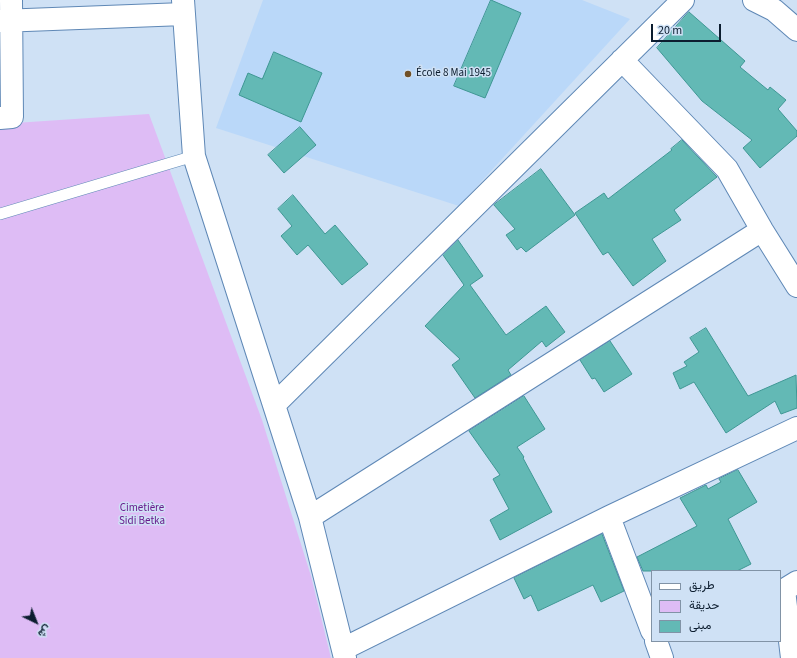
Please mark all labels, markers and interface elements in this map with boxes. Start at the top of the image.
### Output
scale bar [653,16,723,42]
text: 20 m [658,22,682,39]
place label: École 8 Mai 1945 [416,67,491,81]
marker: École 8 Mai 1945 [403,69,413,79]
park label: Cimetière Sidi Betka [119,502,165,528]
legend [651,570,781,642]
text: طريق [689,577,714,594]
text: حديقة [689,597,719,614]
north arrow [16,602,56,642]
text: مبنى [689,617,711,634]
text: ش [35,621,54,641]

